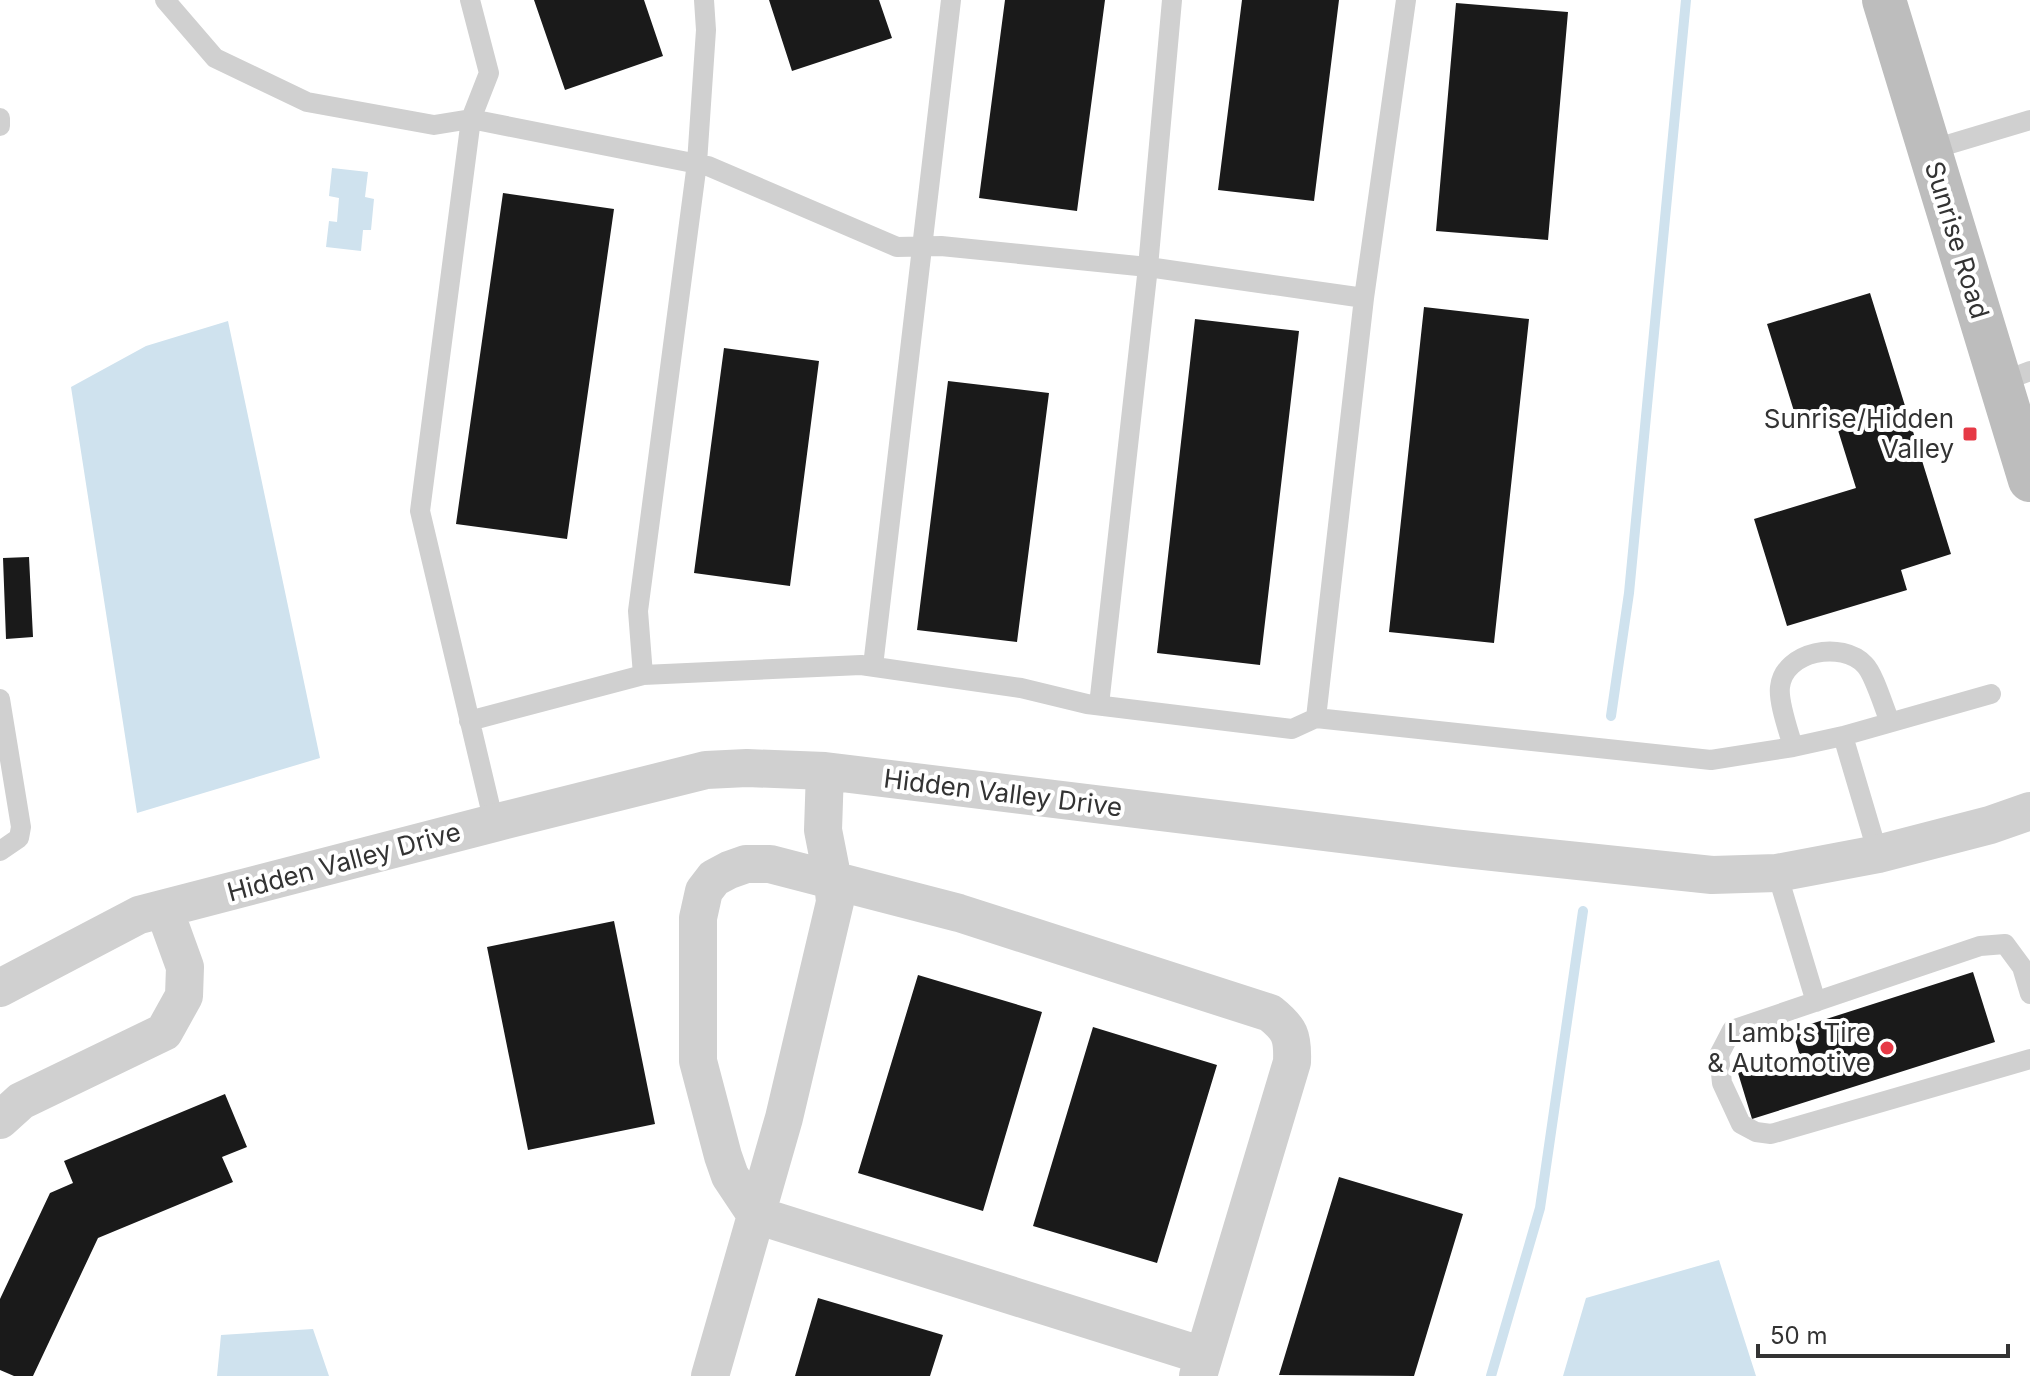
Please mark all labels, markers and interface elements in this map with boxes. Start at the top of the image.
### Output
street label: Sunrise Road [1919,157,1996,322]
place label: Sunrise/Hidden Valley [1764,403,1954,464]
marker: Sunrise/Hidden Valley [1961,425,1979,443]
street label: Hidden Valley Drive [882,762,1124,823]
street label: Hidden Valley Drive [224,815,464,908]
place label: Lamb's Tire & Automotive [1707,1017,1871,1078]
marker: Lamb's Tire & Automotive [1878,1039,1896,1057]
scale bar [1758,1308,2008,1358]
text: 50 m [1770,1321,1828,1350]

